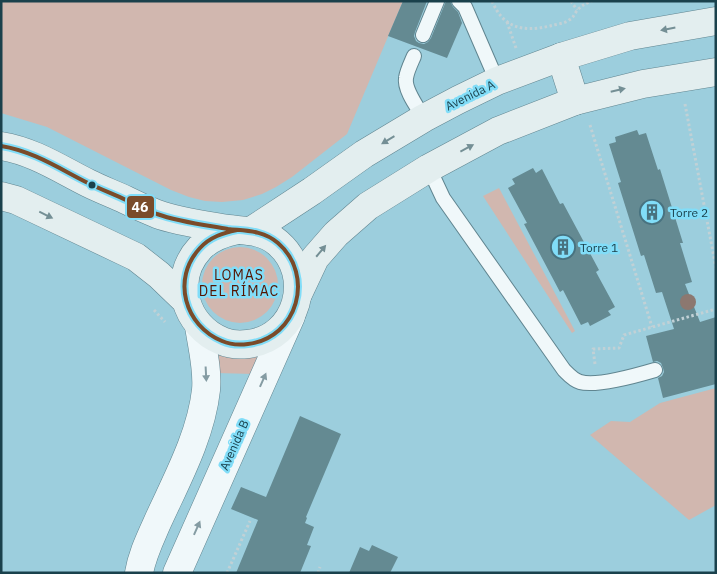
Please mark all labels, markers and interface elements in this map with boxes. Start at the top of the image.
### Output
one-way arrow [660,25,675,33]
street label: Avenida A [443,76,498,113]
one-way arrow [610,86,625,94]
one-way arrow [382,135,395,144]
one-way arrow [459,144,474,152]
unlabelled marker [87,180,97,190]
line badge: 46 [126,195,155,219]
text: 46 [132,198,148,216]
building icon: Torre 2 [639,199,665,225]
place label: Torre 2 [670,205,708,220]
one-way arrow [39,211,53,219]
building icon: Torre 1 [550,234,576,260]
place label: Torre 1 [580,240,618,255]
one-way arrow [315,245,326,258]
district label: LOMAS DEL RÍMAC [199,266,279,300]
one-way arrow [202,367,210,383]
one-way arrow [259,373,267,387]
street label: Avenida B [216,417,252,473]
one-way arrow [193,521,201,535]

